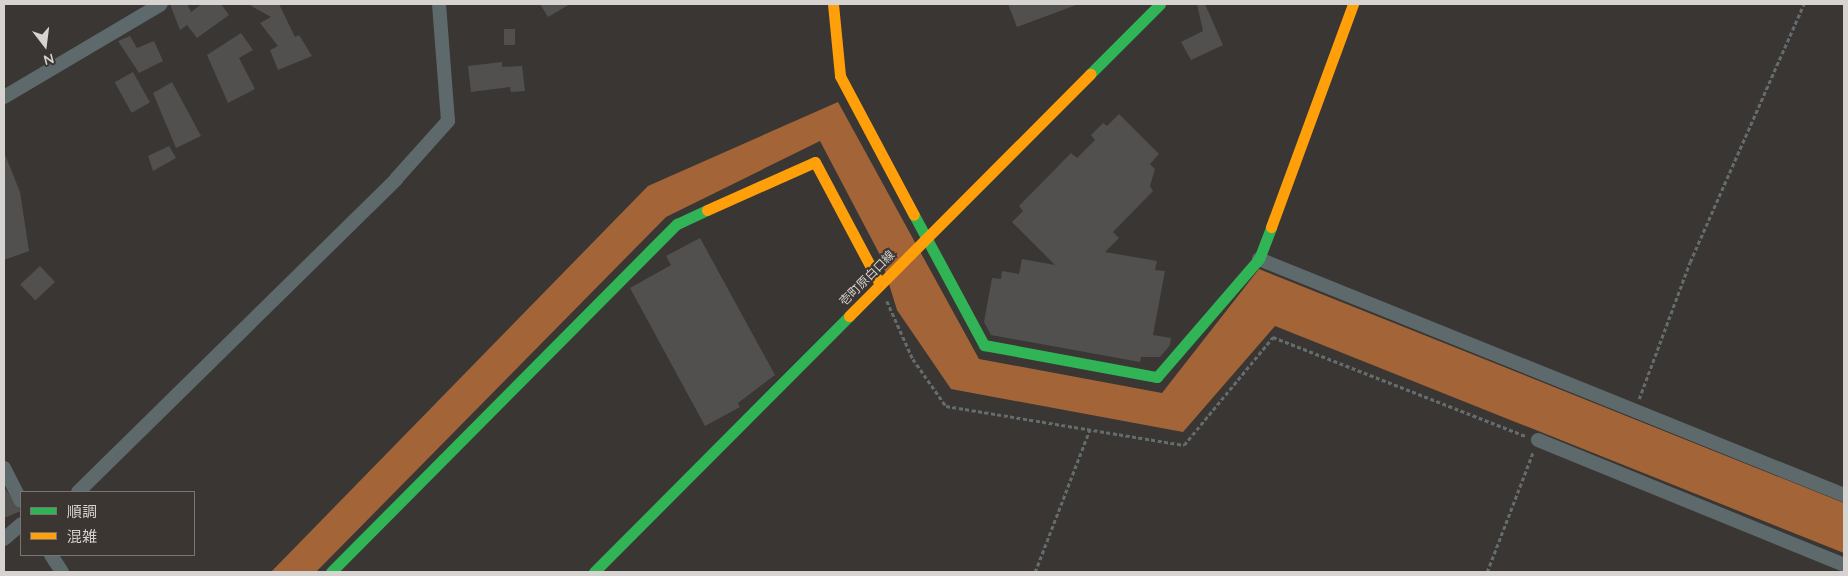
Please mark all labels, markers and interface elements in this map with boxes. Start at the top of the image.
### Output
north arrow [20,20,70,70]
text: N [42,49,56,70]
street label: 壱町原白口線 [836,247,898,309]
legend [20,491,195,556]
text: 順調 [67,502,97,521]
text: 混雑 [67,527,97,546]

